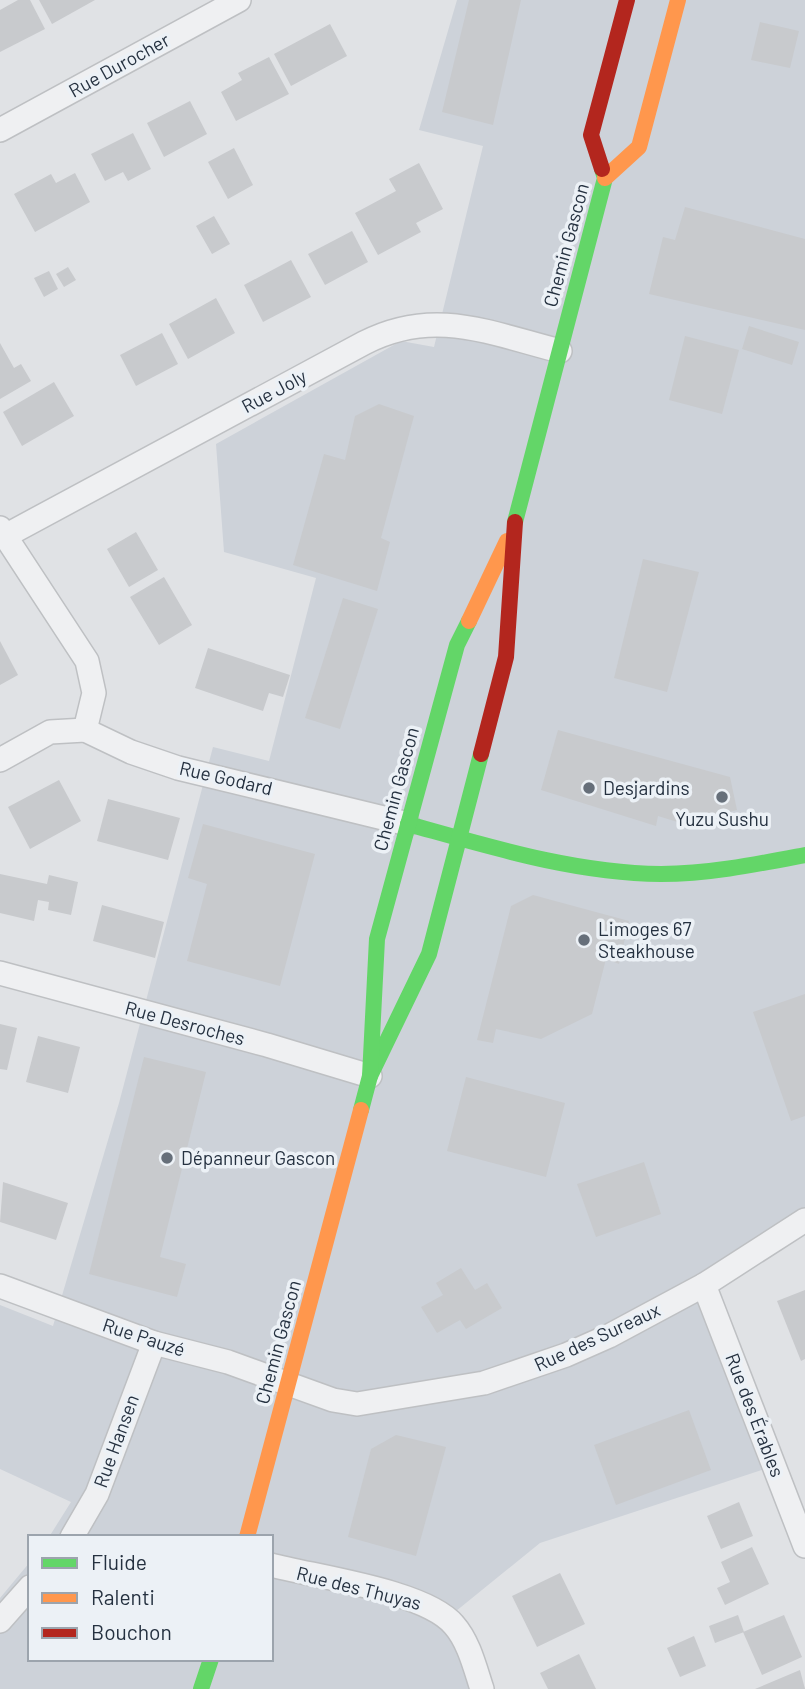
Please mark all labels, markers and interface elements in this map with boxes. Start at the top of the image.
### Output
street label: Rue Durocher [64,27,173,102]
street label: Chemin Gascon [538,180,593,309]
street label: Rue Joly [237,364,310,417]
street label: Chemin Gascon [368,724,423,853]
street label: Rue Godard [177,756,275,799]
place label: Desjardins [603,776,690,799]
marker: Desjardins [581,780,597,796]
marker: Yuzu Sushu [714,789,730,805]
place label: Yuzu Sushu [675,807,769,830]
place label: Limoges 67 Steakhouse [598,917,695,962]
marker: Limoges 67 Steakhouse [576,932,592,948]
street label: Rue Desroches [123,996,247,1050]
place label: Dépanneur Gascon [181,1146,335,1169]
marker: Dépanneur Gascon [159,1150,175,1166]
street label: Chemin Gascon [250,1277,305,1406]
street label: Rue des Sureaux [530,1297,663,1376]
street label: Rue Pauzé [100,1312,188,1361]
street label: Rue des Érables [721,1350,790,1480]
street label: Rue Hansen [88,1391,143,1491]
legend [28,1535,273,1661]
text: Fluide [91,1549,147,1574]
street label: Rue des Thuyas [294,1561,424,1614]
text: Ralenti [91,1584,155,1609]
text: Bouchon [91,1619,172,1644]

